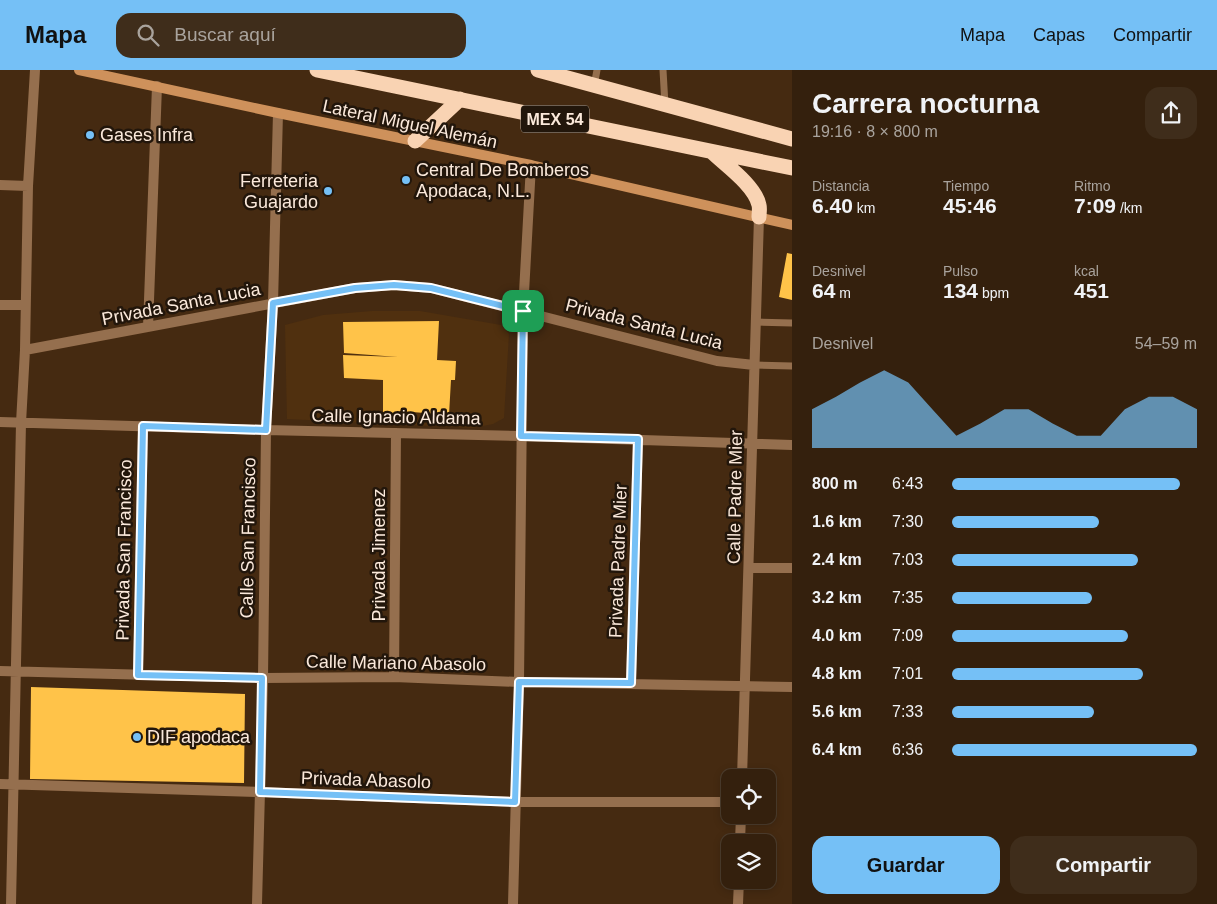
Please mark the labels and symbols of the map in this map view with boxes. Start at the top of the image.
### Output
street label: Lateral Miguel Alemán [321,96,499,152]
road number: MEX 54 [521,106,589,132]
place label: Gases Infra [100,125,194,145]
marker: Gases Infra [84,129,96,141]
place label: Central De Bomberos Apodaca, N.L. [416,160,589,201]
place label: Ferreteria Guajardo [240,171,319,212]
marker: Central De Bomberos Apodaca, N.L. [400,174,412,186]
marker: Ferreteria Guajardo [322,185,334,197]
street label: Privada Santa Lucia [100,279,263,329]
pin [502,290,544,332]
street label: Privada Santa Lucia [563,295,726,353]
street label: Calle Ignacio Aldama [311,406,482,428]
street label: Calle Padre Mier [724,430,746,564]
street label: Calle San Francisco [237,457,259,619]
street label: Privada San Francisco [112,459,136,641]
street label: Privada Padre Mier [605,484,631,638]
street label: Privada Jimenez [369,488,389,622]
street label: Calle Mariano Abasolo [306,651,486,675]
place label: DIF apodaca [147,727,251,747]
marker: DIF apodaca [131,731,143,743]
street label: Privada Abasolo [301,768,431,792]

